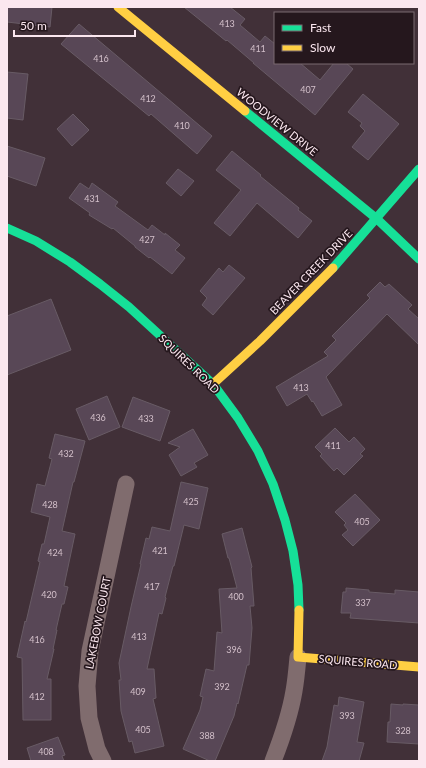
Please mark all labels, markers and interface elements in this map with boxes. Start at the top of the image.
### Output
scale bar [14,12,135,38]
legend [274,12,414,64]
text: 50 m [20,18,47,33]
house number: 413 [219,18,235,29]
text: Fast [310,20,332,35]
text: Slow [310,40,336,55]
house number: 411 [250,43,266,54]
house number: 416 [93,53,109,64]
house number: 407 [300,84,316,95]
street label: WOODVIEW DRIVE [234,85,320,158]
house number: 412 [140,93,156,104]
house number: 410 [174,120,190,131]
house number: 431 [84,193,100,204]
street label: BEAVER CREEK DRIVE [267,226,355,317]
house number: 427 [139,234,155,245]
street label: SQUIRES ROAD [156,331,222,396]
house number: 413 [293,382,309,393]
house number: 436 [90,412,106,423]
house number: 433 [138,413,154,424]
house number: 411 [325,440,341,451]
house number: 432 [58,448,74,459]
house number: 425 [183,496,199,507]
house number: 428 [42,499,58,510]
house number: 405 [354,516,370,527]
house number: 421 [152,545,168,556]
house number: 424 [47,547,63,558]
street label: LAKEBOW COURT [82,575,113,670]
house number: 417 [144,581,160,592]
house number: 420 [41,589,57,600]
house number: 400 [228,591,244,602]
house number: 337 [355,597,371,608]
house number: 413 [131,631,147,642]
house number: 416 [29,634,45,645]
house number: 396 [226,644,242,655]
street label: SQUIRES ROAD [318,652,398,671]
house number: 392 [214,681,230,692]
house number: 409 [130,686,146,697]
house number: 412 [29,691,45,702]
house number: 393 [339,710,355,721]
house number: 405 [135,724,151,735]
house number: 328 [395,725,411,736]
house number: 388 [199,730,215,741]
house number: 408 [38,746,54,757]

